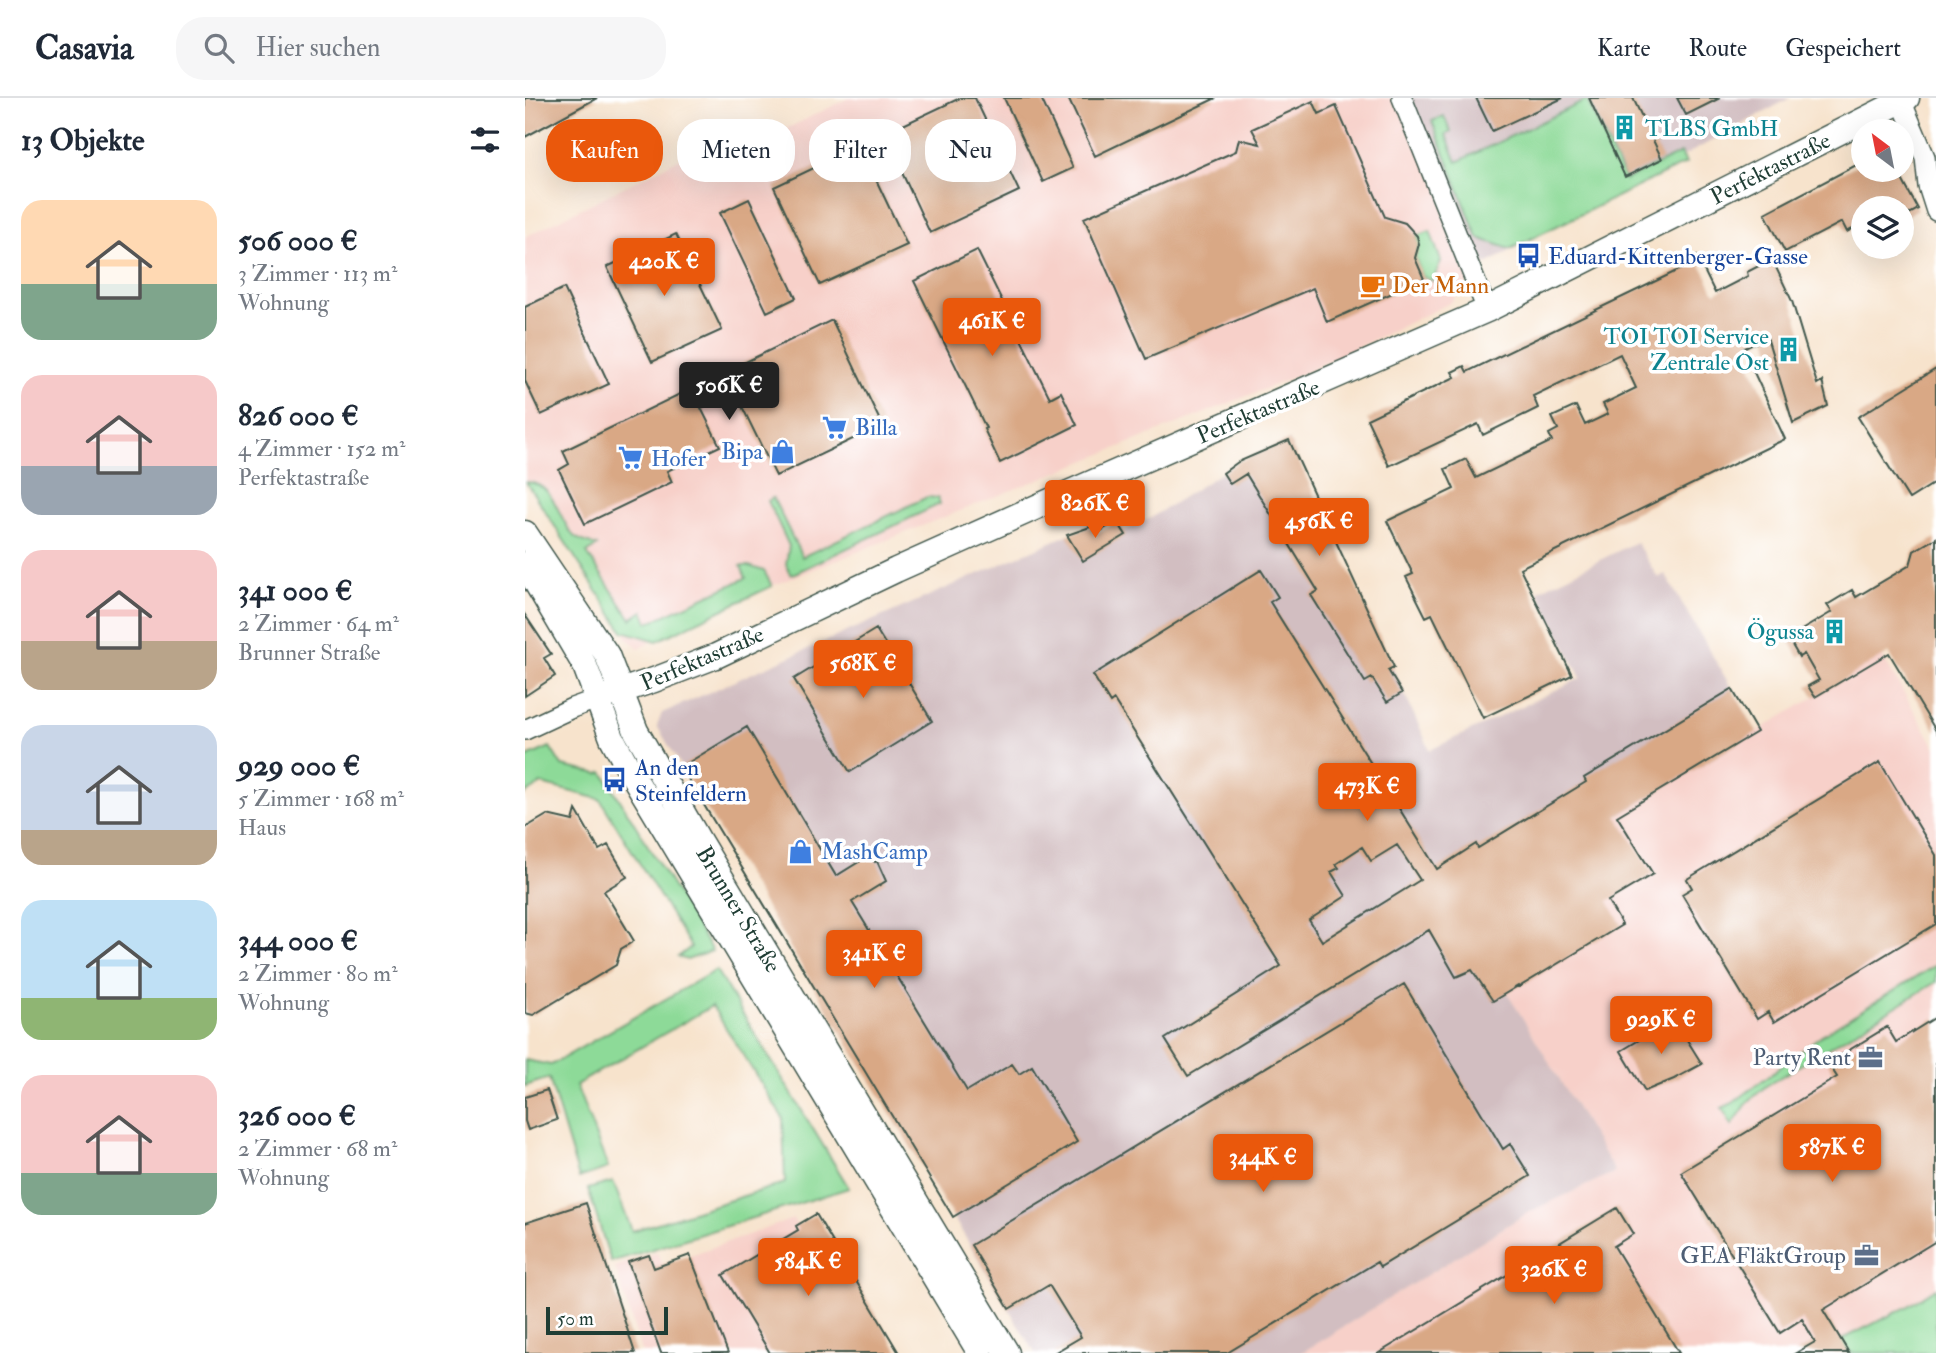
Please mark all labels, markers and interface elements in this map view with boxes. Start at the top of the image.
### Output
search box [176,17,666,80]
text: Casavia [35,28,134,69]
icon: search [200,29,238,67]
text: Hier suchen [256,32,380,64]
text: Karte [1597,33,1650,64]
text: Route [1688,33,1747,64]
text: Gespeichert [1785,33,1901,64]
building icon: TLBS GmbH [1611,114,1639,142]
place label: TLBS GmbH [1645,114,1778,143]
chip: Kaufen [546,119,663,182]
chip: Mieten [677,119,795,182]
chip: Filter [809,119,911,182]
chip: Neu [925,119,1016,182]
north arrow [1851,119,1915,182]
map controls [1851,119,1914,259]
icon: filters [466,121,504,159]
text: 13 Objekte [21,122,145,159]
street label: Perfektastraße [1705,126,1836,211]
button: layers [1851,196,1914,259]
text: 506 000 € [238,222,358,259]
icon: home [77,228,161,312]
pin: 420K € [607,238,721,298]
bus stop icon: Eduard-Kittenberger-Gasse [1514,242,1542,270]
place label: Eduard-Kittenberger-Gasse [1548,242,1808,271]
text: 420K € [629,246,699,275]
text: 3 Zimmer · 113 m² [238,259,397,288]
cafe icon: Der Mann [1358,271,1386,299]
place label: Der Mann [1392,271,1489,300]
text: Wohnung [238,288,329,317]
pin: 461K € [935,299,1049,358]
text: 461K € [959,306,1025,335]
place label: TOI TOI Service Zentrale Ost [1604,322,1769,377]
building icon: TOI TOI Service Zentrale Ost [1775,335,1803,363]
pin: 506K € [672,362,786,422]
text: 506K € [695,370,763,399]
street label: Perfektastraße [1192,372,1325,450]
text: 826 000 € [238,397,359,434]
icon: home [77,403,161,487]
supermarket icon: Billa [821,413,849,441]
place label: Billa [855,413,898,442]
text: 4 Zimmer · 152 m² [238,434,406,463]
place label: Bipa [721,437,764,467]
shop icon: Bipa [769,437,797,465]
supermarket icon: Hofer [617,444,645,472]
place label: Hofer [651,444,707,473]
text: Perfektastraße [238,463,369,492]
pin: 826K € [1038,480,1152,540]
text: 826K € [1061,488,1129,517]
pin: 456K € [1262,498,1376,558]
text: 456K € [1285,506,1353,535]
text: 341 000 € [238,572,353,609]
icon: home [77,578,161,662]
text: 2 Zimmer · 64 m² [238,609,399,638]
place label: Ögussa [1747,617,1815,646]
building icon: Ögussa [1820,617,1848,645]
street label: Perfektastraße [636,619,769,697]
text: Brunner Straße [238,638,380,667]
pin: 568K € [806,640,920,700]
text: 568K € [830,648,896,677]
text: 929 000 € [238,747,360,784]
icon: home [77,753,161,837]
place label: An den Steinfeldern [634,753,747,808]
pin: 473K € [1310,764,1424,823]
bus stop icon: An den Steinfeldern [601,766,629,794]
text: 473K € [1334,771,1400,800]
text: 5 Zimmer · 168 m² [238,784,404,813]
text: Haus [238,813,286,842]
shop icon: MashCamp [787,837,815,865]
place label: MashCamp [821,837,928,867]
street label: Brunner Straße [689,841,788,978]
text: 344 000 € [238,922,358,959]
icon: home [77,928,161,1012]
pin: 341K € [817,930,931,990]
text: 341K € [842,938,906,967]
text: 2 Zimmer · 80 m² [238,959,398,988]
text: Wohnung [238,988,329,1017]
pin: 929K € [1604,996,1718,1056]
text: 929K € [1626,1004,1696,1033]
place label: Party Rent [1753,1043,1851,1072]
office icon: Party Rent [1857,1043,1885,1071]
text: 326 000 € [238,1097,356,1134]
icon: home [77,1103,161,1187]
pin: 587K € [1775,1124,1889,1184]
text: 587K € [1799,1132,1865,1161]
text: 2 Zimmer · 68 m² [238,1134,397,1163]
pin: 344K € [1206,1134,1320,1194]
text: 344K € [1229,1142,1297,1171]
text: Wohnung [238,1163,329,1192]
pin: 584K € [751,1238,865,1298]
place label: GEA FläktGroup [1680,1241,1846,1271]
office icon: GEA FläktGroup [1852,1241,1880,1269]
text: 584K € [774,1246,842,1275]
pin: 326K € [1497,1246,1611,1306]
text: 326K € [1521,1254,1587,1283]
scale bar [546,1304,669,1336]
text: 50 m [557,1307,594,1331]

